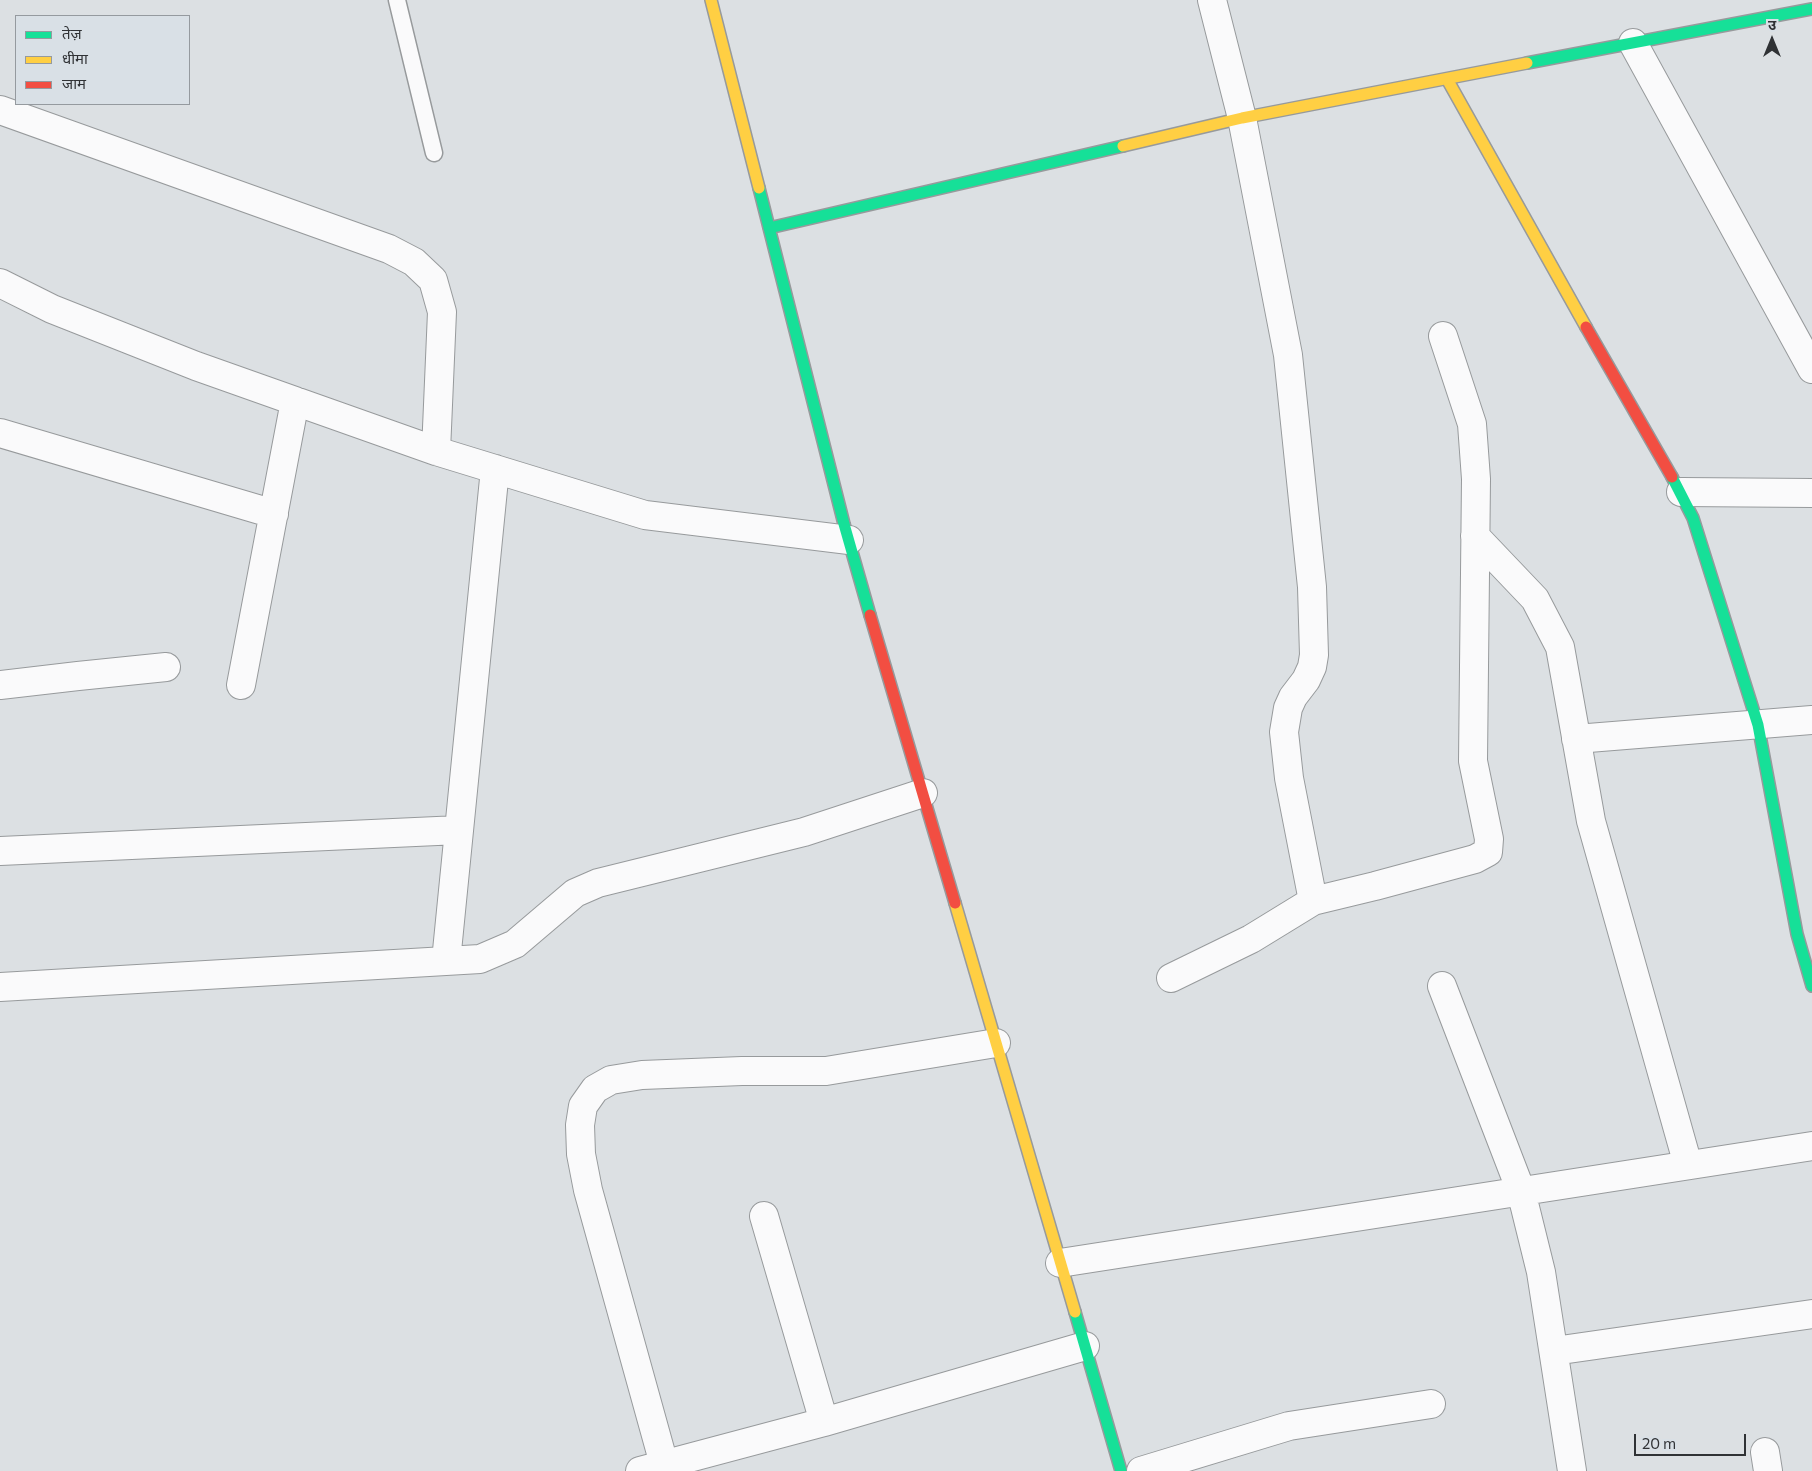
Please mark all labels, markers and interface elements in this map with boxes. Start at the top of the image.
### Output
legend [15,15,190,105]
north arrow [1747,15,1797,65]
text: उ [1768,16,1776,33]
text: तेज़ [62,24,82,42]
text: धीमा [62,49,88,67]
text: जाम [62,74,86,92]
scale bar [1637,1424,1750,1456]
text: 20 m [1642,1434,1676,1452]

